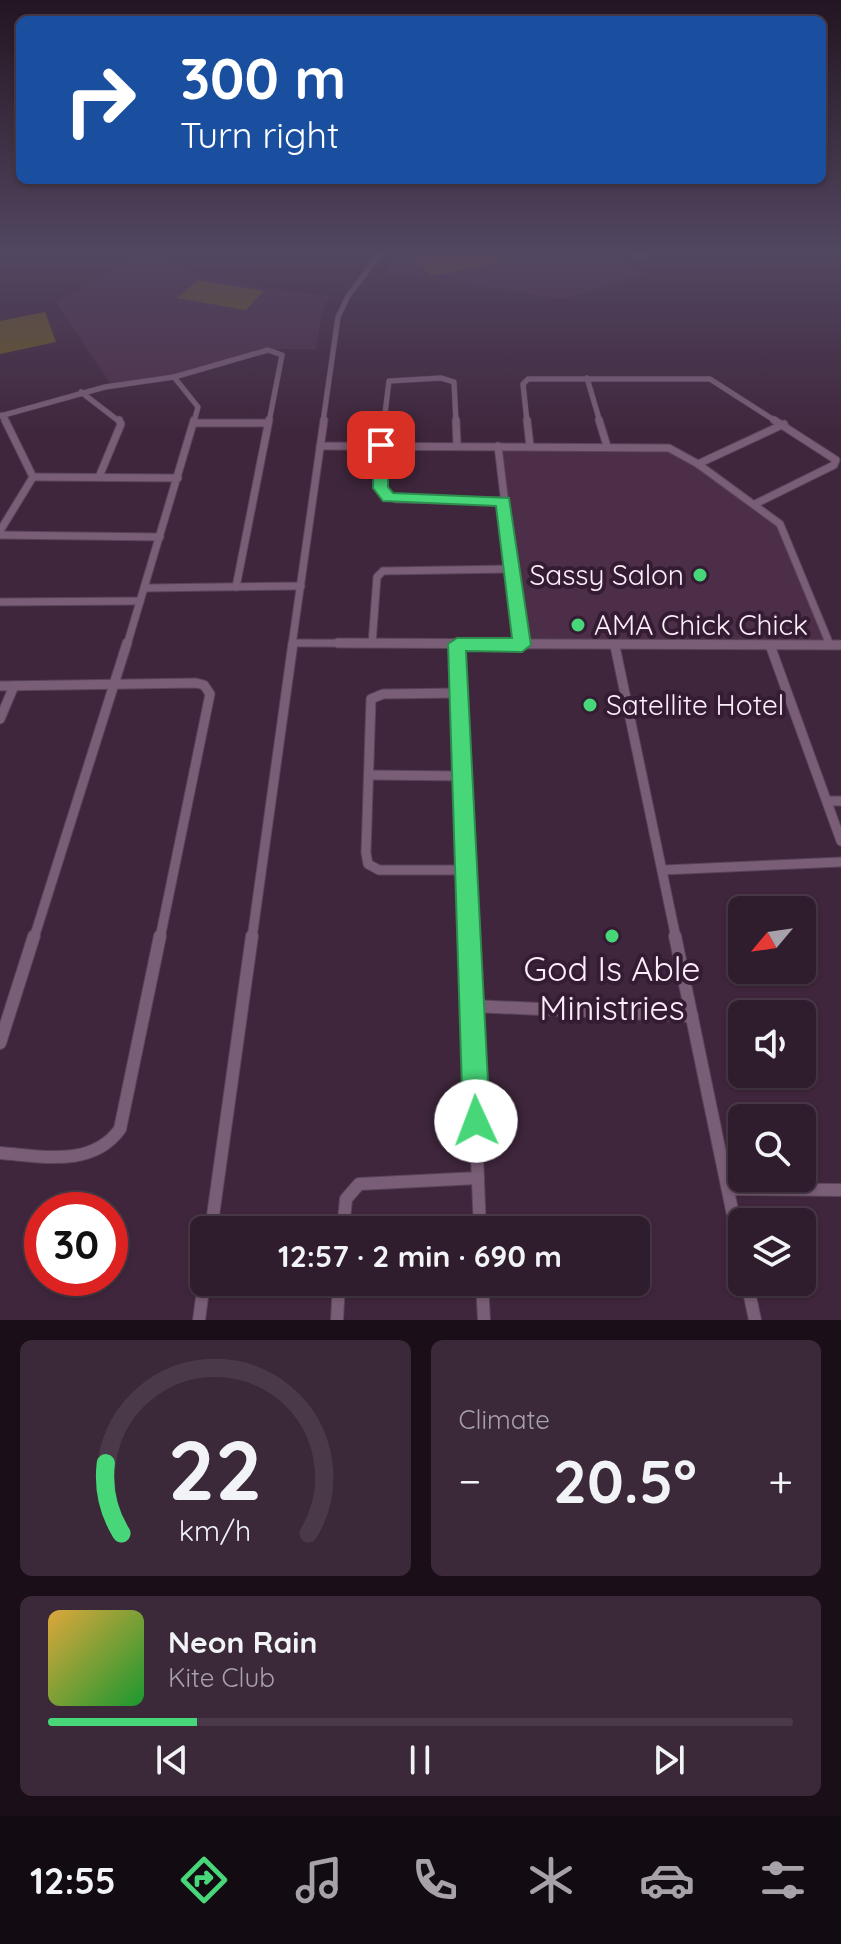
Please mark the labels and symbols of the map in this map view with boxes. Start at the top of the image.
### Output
pin [347,411,415,479]
place label: Sassy Salon [530,557,684,592]
marker: Sassy Salon [691,566,709,584]
place label: AMA Chick Chick [594,607,808,642]
marker: AMA Chick Chick [569,616,587,634]
place label: Satellite Hotel [606,687,784,722]
marker: Satellite Hotel [581,696,599,714]
north arrow [728,896,816,984]
marker: God Is Able Ministries [603,927,621,945]
place label: God Is Able Ministries [523,947,701,1029]
position arrow [434,1079,518,1163]
speed limit sign: 30 [24,1192,128,1296]

